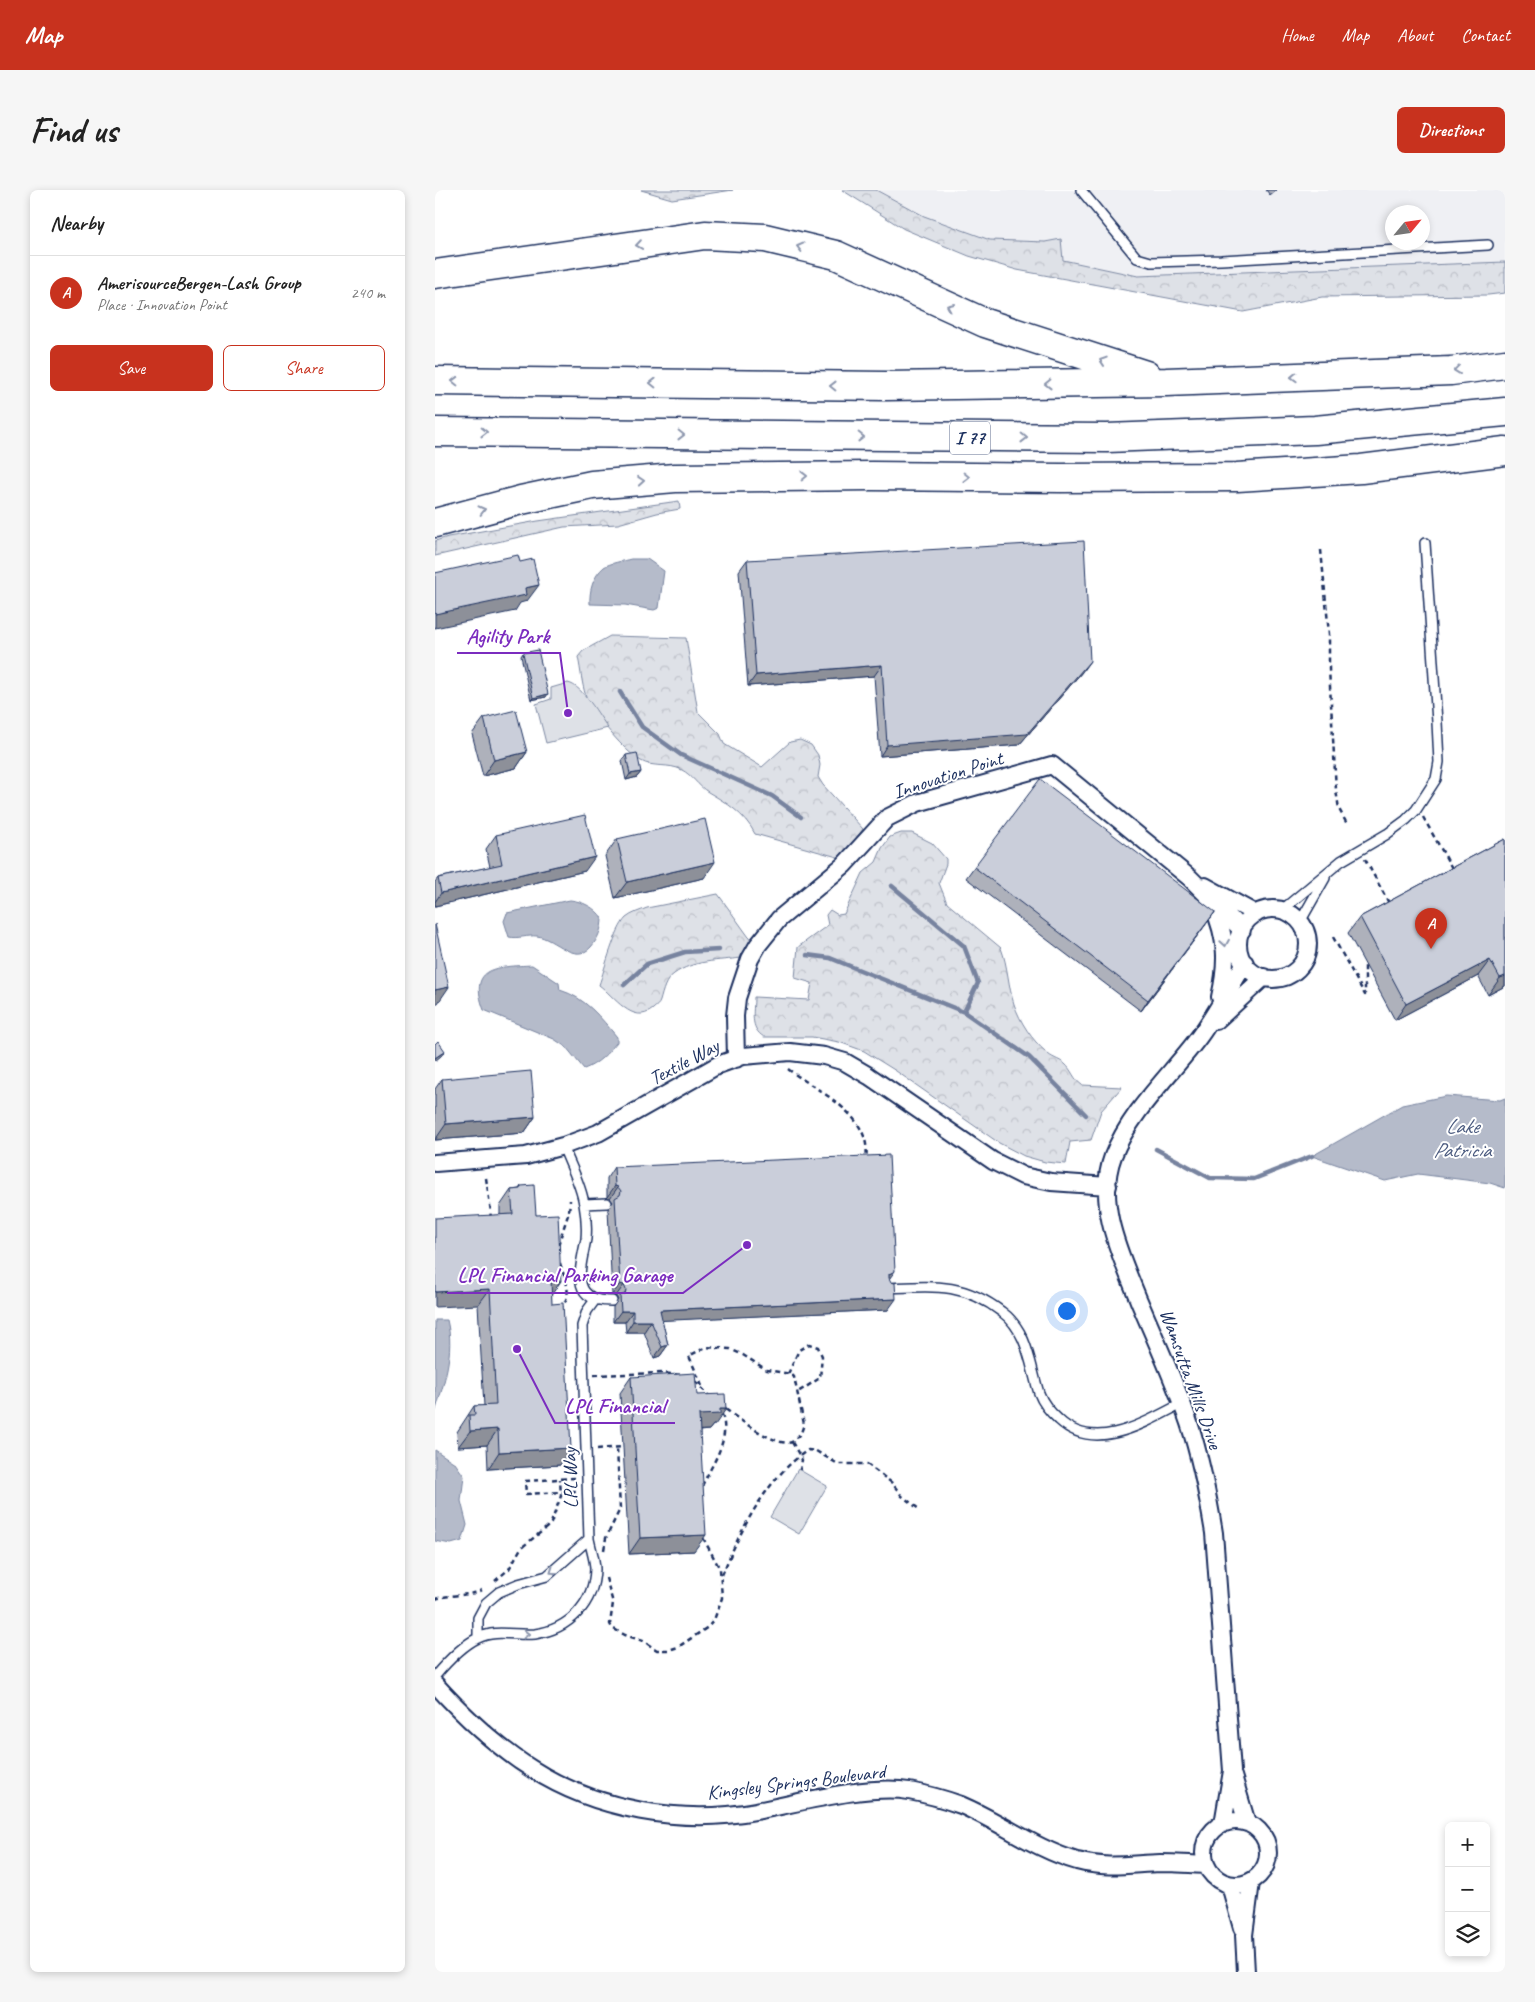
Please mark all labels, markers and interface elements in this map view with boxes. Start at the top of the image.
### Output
text: Map [25,20,62,50]
text: Home [1281,24,1314,46]
text: Map [1342,24,1369,46]
text: About [1397,24,1433,46]
text: Contact [1461,24,1510,46]
button: Directions [1397,107,1505,153]
text: Find us [30,108,117,153]
north arrow [1385,205,1430,250]
text: Nearby [50,210,103,236]
one-way arrow [635,239,643,249]
one-way arrow [795,242,804,253]
text: AmerisourceBergen-Lash Group [97,271,301,295]
text: A [62,283,70,303]
text: 240 m [351,283,385,303]
text: Place · Innovation Point [97,295,227,315]
one-way arrow [946,303,955,314]
button: Save [50,345,213,391]
button: Share [223,345,385,391]
one-way arrow [1100,357,1108,367]
one-way arrow [1452,365,1461,375]
one-way arrow [1290,372,1298,382]
one-way arrow [451,376,458,386]
one-way arrow [648,378,656,389]
one-way arrow [1043,378,1051,389]
one-way arrow [828,381,836,391]
road number: I 77 [950,422,990,454]
one-way arrow [480,427,488,437]
one-way arrow [677,429,685,440]
one-way arrow [857,431,865,442]
one-way arrow [1020,433,1028,443]
one-way arrow [800,471,808,481]
one-way arrow [963,472,971,482]
one-way arrow [638,475,646,486]
one-way arrow [477,505,485,515]
callout: Agility Park [457,617,560,653]
text: Agility Park [467,623,552,649]
street label: Innovation Point [890,745,1008,804]
pin: A [1415,908,1447,949]
one-way arrow [1219,940,1230,948]
street label: Textile Way [645,1032,725,1091]
water label: Lake Patricia [1433,1113,1493,1163]
callout: LPL Financial Parking Garage [447,1257,683,1293]
text: LPL Financial Parking Garage [457,1262,675,1288]
your location [1054,1298,1080,1324]
street label: Wamsutta Mills Drive [1154,1306,1228,1454]
callout: LPL Financial [555,1387,675,1423]
text: LPL Financial [565,1393,669,1419]
street label: LPL Way [556,1445,584,1509]
one-way arrow [549,1565,558,1574]
one-way arrow [522,1629,530,1639]
street label: Kingsley Springs Boulevard [705,1758,890,1805]
map controls [1445,1822,1490,1957]
button: + [1445,1822,1490,1867]
button: − [1445,1867,1490,1912]
button: layers [1445,1912,1490,1957]

